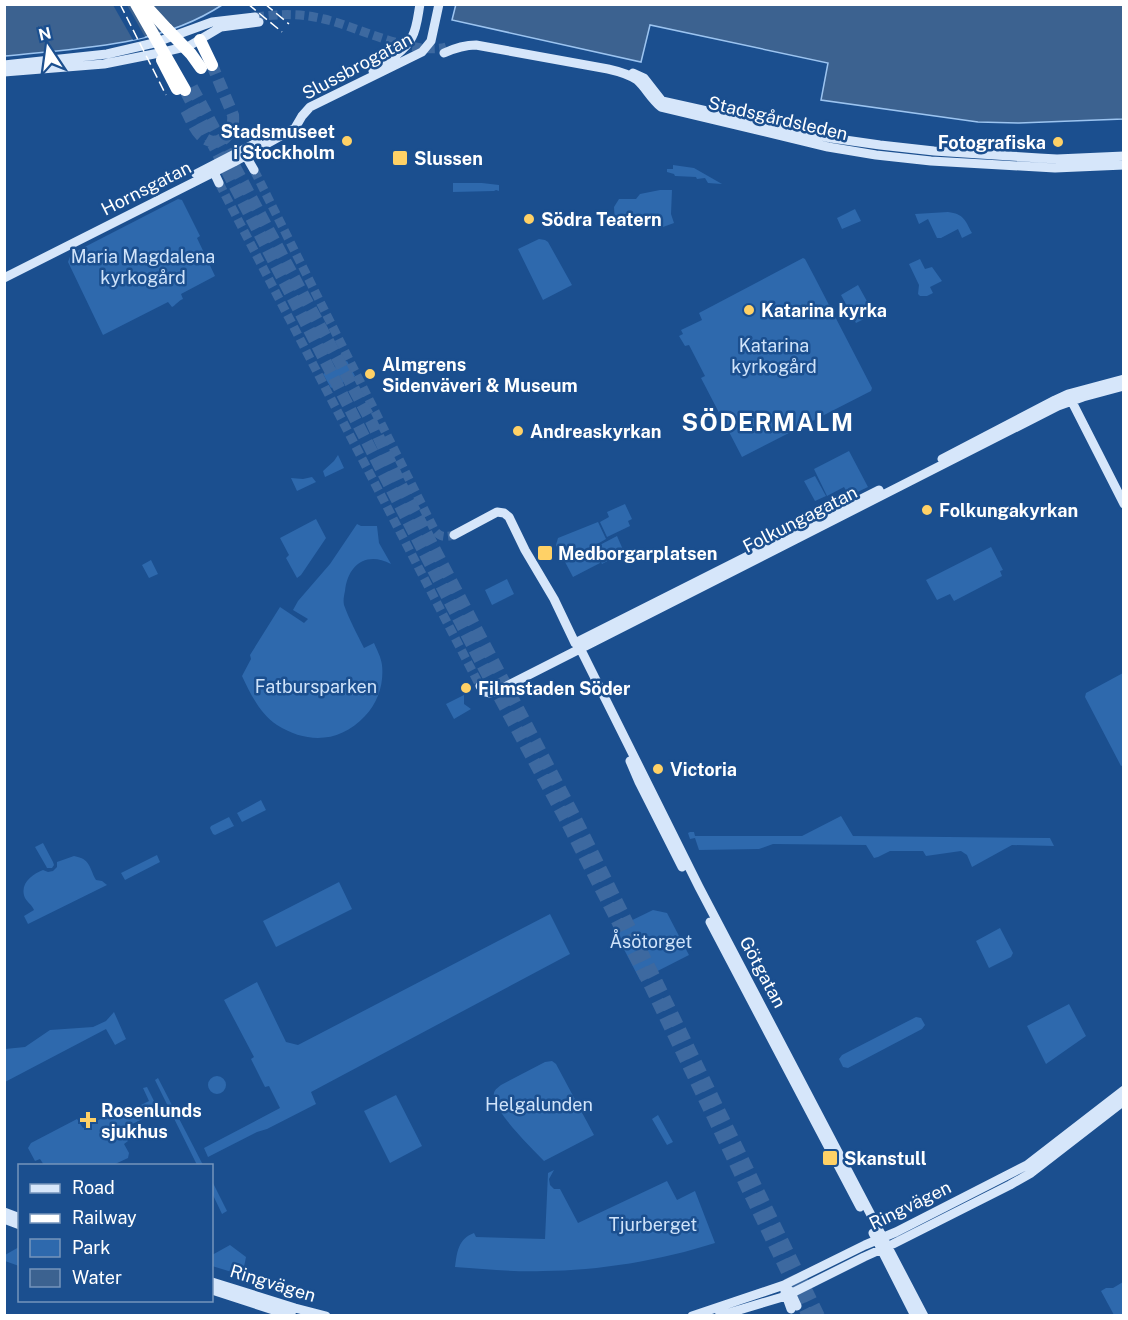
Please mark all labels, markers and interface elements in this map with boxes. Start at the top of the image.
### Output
north arrow [18,18,78,78]
text: N [37,23,53,45]
street label: Slussbrogatan [298,28,416,104]
street label: Stadsgårdsleden [706,92,850,144]
place label: Stadsmuseet i Stockholm [220,121,335,163]
place label: Fotografiska [938,132,1046,153]
marker: Stadsmuseet i Stockholm [340,134,354,148]
marker: Fotografiska [1051,135,1065,149]
place label: Slussen [414,148,483,169]
marker: Slussen [391,149,409,167]
street label: Hornsgatan [98,156,194,220]
place label: Södra Teatern [541,209,662,230]
marker: Södra Teatern [522,212,536,226]
park label: Maria Magdalena kyrkogård [71,246,215,288]
place label: Katarina kyrka [761,300,887,321]
marker: Katarina kyrka [742,303,756,317]
park label: Katarina kyrkogård [731,335,817,377]
place label: Almgrens Sidenväveri & Museum [382,354,578,396]
marker: Almgrens Sidenväveri & Museum [363,367,377,381]
district label: SÖDERMALM [682,408,854,436]
place label: Andreaskyrkan [530,421,661,442]
marker: Andreaskyrkan [511,424,525,438]
street label: Folkungagatan [739,481,861,557]
place label: Folkungakyrkan [939,500,1078,521]
marker: Folkungakyrkan [920,503,934,517]
place label: Medborgarplatsen [558,543,718,564]
marker: Medborgarplatsen [536,544,554,562]
park label: Fatbursparken [255,676,377,697]
place label: Filmstaden Söder [478,678,631,699]
marker: Filmstaden Söder [459,681,473,695]
place label: Victoria [670,759,737,780]
marker: Victoria [651,762,665,776]
park label: Åsötorget [610,929,692,952]
street label: Götgatan [735,933,791,1011]
park label: Helgalunden [485,1094,593,1115]
place label: Rosenlunds sjukhus [101,1100,202,1142]
marker: Rosenlunds sjukhus [79,1111,97,1129]
place label: Skanstull [844,1148,927,1169]
marker: Skanstull [821,1149,839,1167]
legend [18,1164,213,1302]
street label: Ringvägen [866,1176,954,1234]
text: Road [72,1177,115,1198]
text: Railway [72,1207,137,1228]
park label: Tjurberget [609,1214,697,1235]
text: Park [72,1237,110,1258]
street label: Ringvägen [228,1260,318,1306]
text: Water [72,1267,122,1288]

